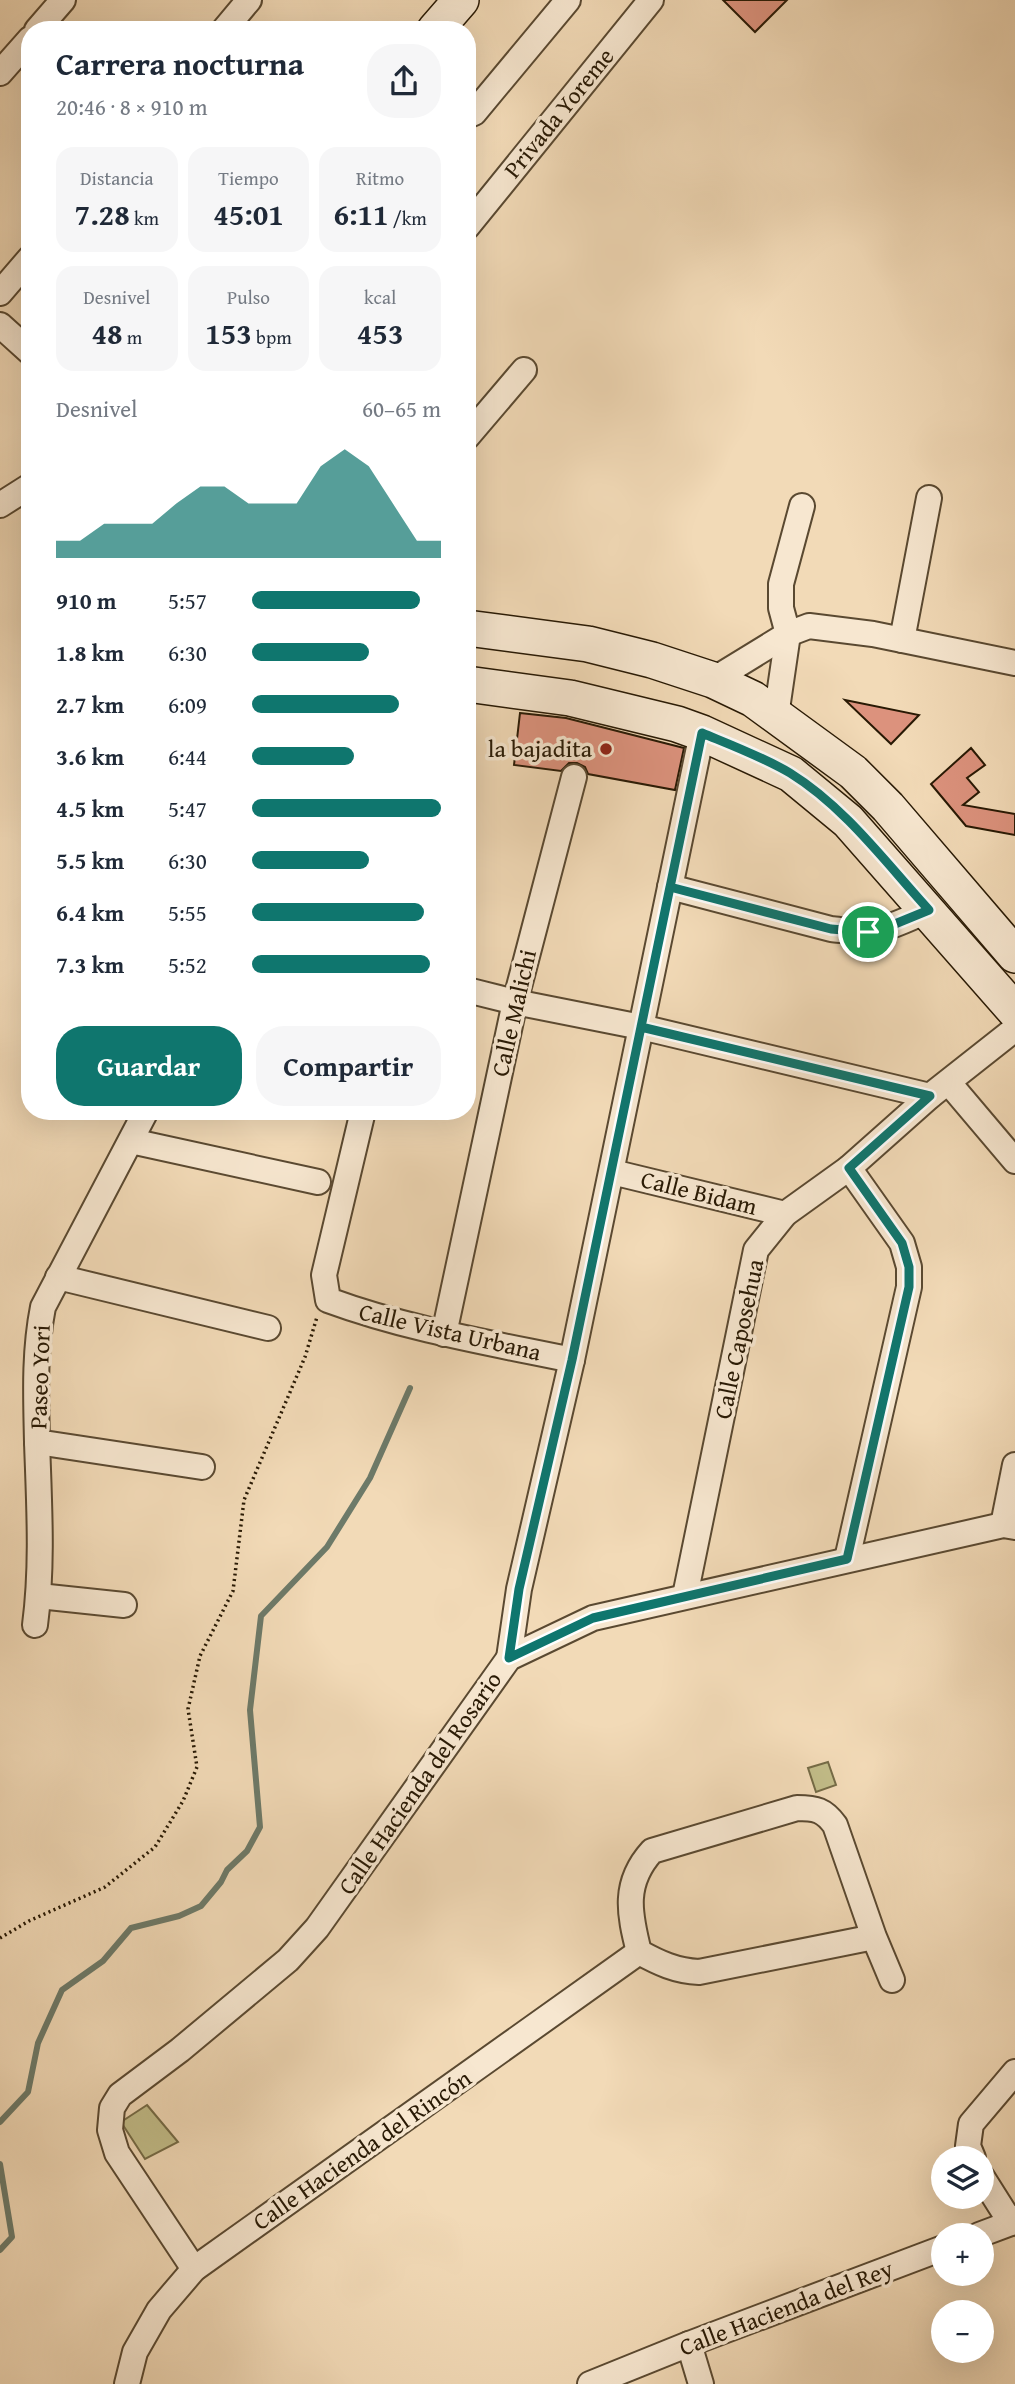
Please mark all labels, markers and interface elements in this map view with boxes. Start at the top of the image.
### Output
text: Carrera nocturna [56,40,304,87]
street label: Privada Yoreme [495,40,622,185]
button: share [367,44,441,118]
text: 20:46 · 8 × 910 m [56,90,208,123]
text: Distancia [80,164,154,192]
text: Tiempo [218,164,279,192]
text: Ritmo [356,164,404,192]
text: 7.28 [75,192,130,236]
text: 45:01 [213,192,284,236]
text: 6:11 [333,192,389,236]
text: km [130,204,159,232]
text: /km [389,204,427,232]
text: Desnivel [83,283,150,311]
text: Pulso [227,283,270,311]
text: kcal [364,283,396,311]
text: 48 [91,311,123,355]
text: 153 [205,311,252,355]
text: 453 [357,311,403,355]
text: m [123,323,142,351]
text: bpm [252,323,292,351]
text: Desnivel [56,392,137,425]
text: 60–65 m [362,392,441,425]
text: 910 m [56,584,117,617]
text: 5:57 [168,584,207,617]
text: 1.8 km [56,636,124,669]
text: 6:30 [168,636,207,669]
text: 2.7 km [56,688,124,721]
text: 6:09 [168,688,207,721]
place label: la bajadita [488,731,593,766]
text: 3.6 km [56,740,124,773]
text: 6:44 [168,740,207,773]
marker: la bajadita [598,741,614,757]
text: 4.5 km [56,792,124,825]
text: 5:47 [168,792,207,825]
text: 5.5 km [56,844,124,877]
text: 6:30 [168,844,207,877]
text: 6.4 km [56,896,124,929]
text: 5:55 [168,896,207,929]
pin [838,902,898,962]
icon: arrive [849,913,887,951]
street label: Calle Malichi [482,946,545,1080]
text: 7.3 km [56,948,124,981]
text: 5:52 [168,948,207,981]
button: Guardar [56,1026,242,1106]
button: Compartir [256,1026,441,1106]
street label: Calle Bidam [637,1161,761,1224]
street label: Calle Caposehua [704,1255,773,1422]
street label: Calle Vista Urbana [356,1294,545,1370]
street label: Paseo Yori [20,1324,59,1430]
street label: Calle Hacienda del Rosario [329,1664,510,1901]
street label: Calle Hacienda del Rincón [245,2060,479,2238]
map controls [931,2146,994,2363]
button: layers [931,2146,994,2209]
button: + [931,2223,994,2286]
street label: Calle Hacienda del Rey [674,2251,898,2364]
button: − [931,2300,994,2363]

